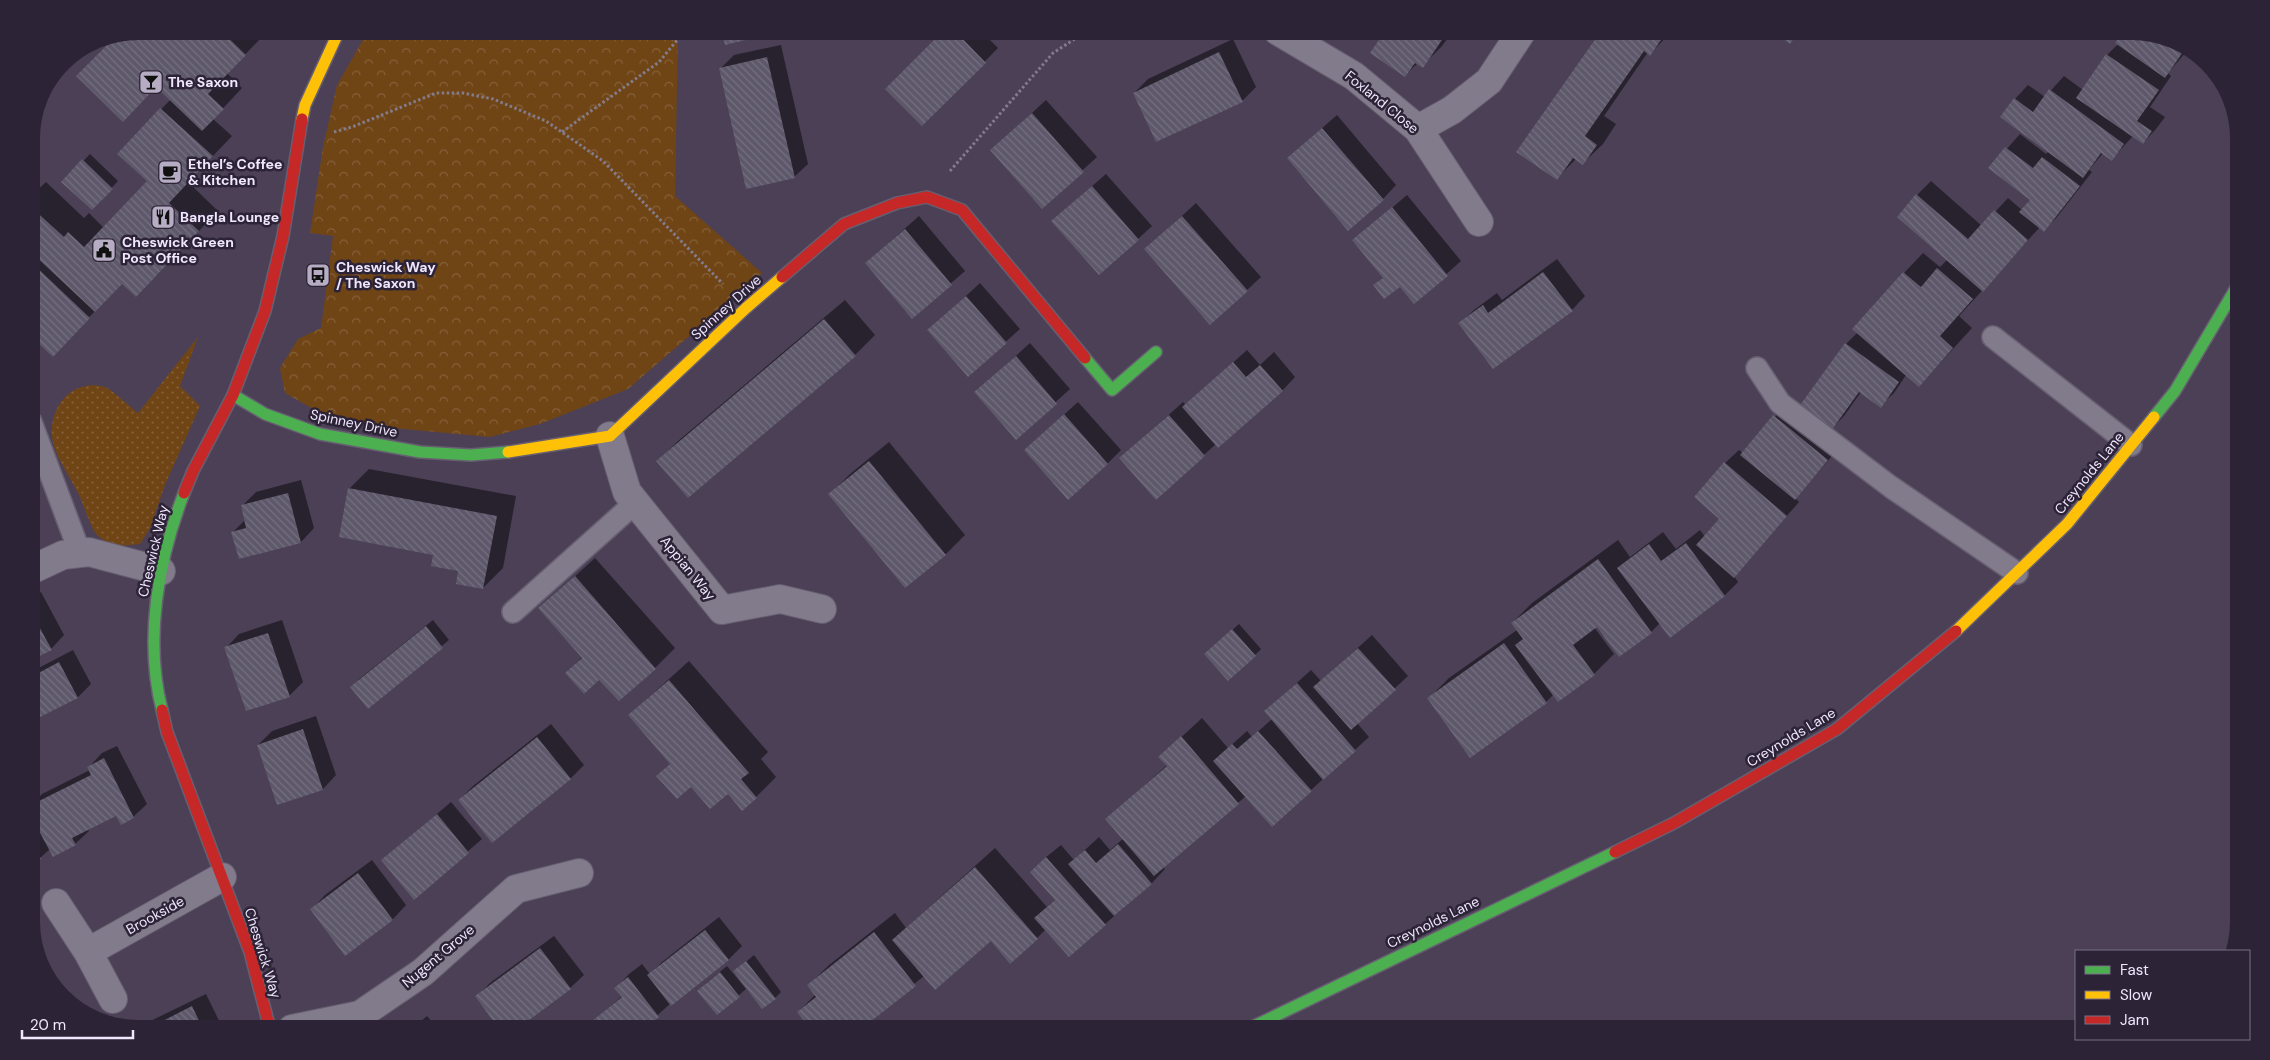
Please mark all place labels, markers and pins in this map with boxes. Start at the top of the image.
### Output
bar icon: The Saxon [138,69,164,95]
place label: The Saxon [168,73,238,91]
place label: Ethel’s Coffee & Kitchen [188,155,282,189]
cafe icon: Ethel’s Coffee & Kitchen [157,159,183,185]
restaurant icon: Bangla Lounge [150,204,176,230]
place label: Bangla Lounge [180,208,279,226]
place label: Cheswick Green Post Office [122,233,234,267]
public building icon: Cheswick Green Post Office [91,237,117,263]
place label: Cheswick Way / The Saxon [336,258,436,292]
bus stop icon: Cheswick Way / The Saxon [305,262,331,288]

